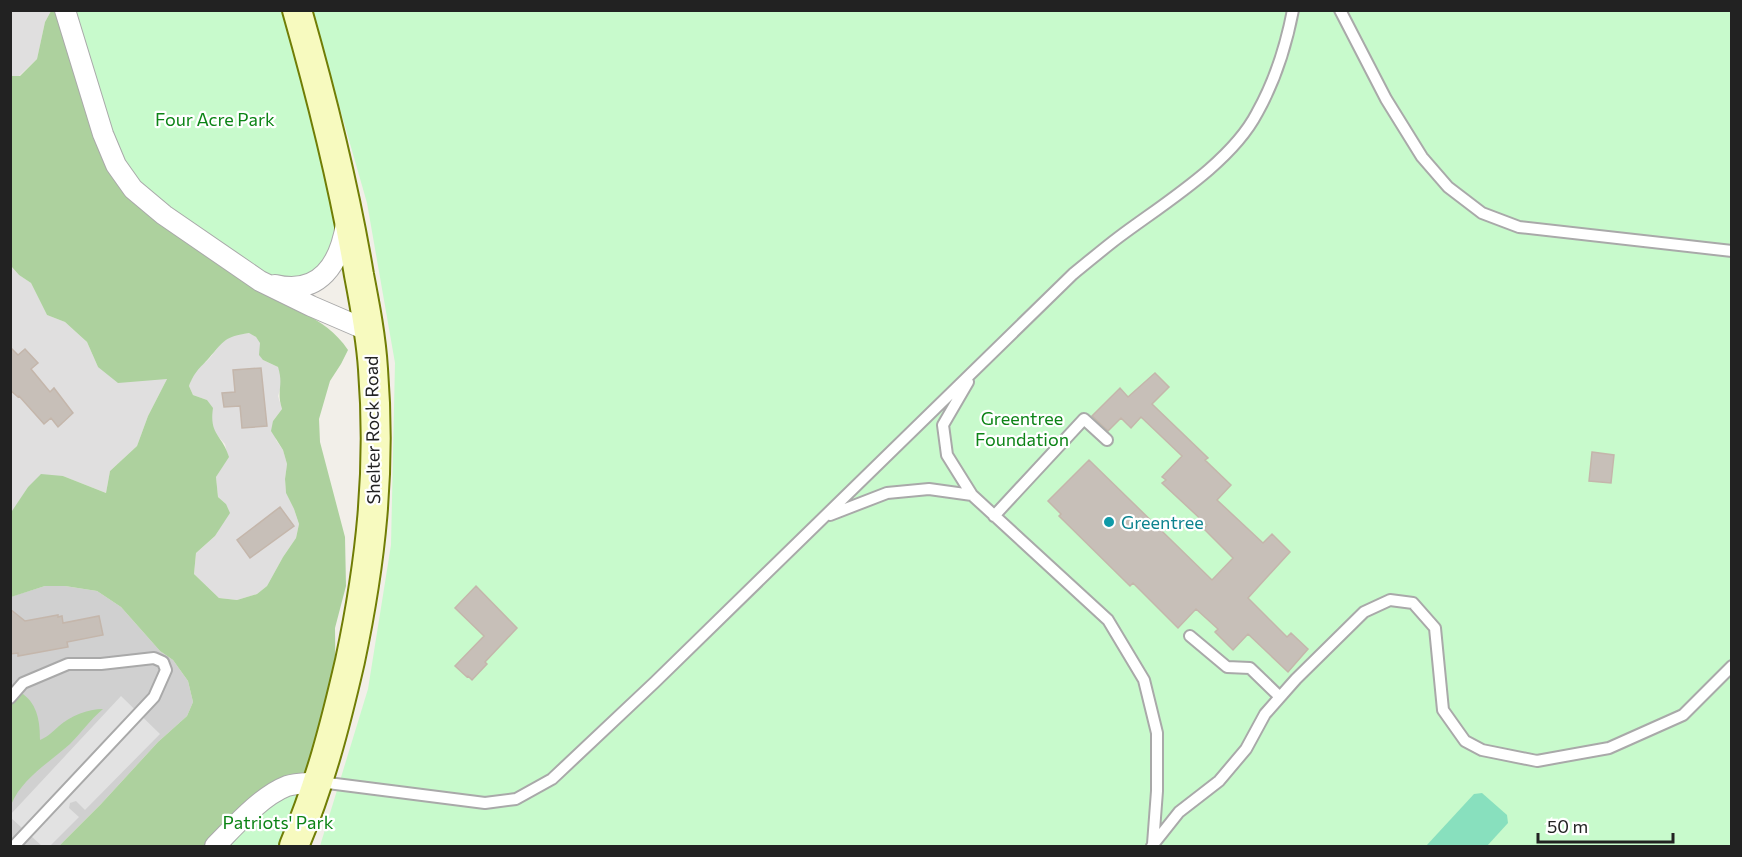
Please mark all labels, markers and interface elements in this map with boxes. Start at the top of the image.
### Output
park label: Four Acre Park [155,108,275,130]
street label: Shelter Rock Road [360,355,384,505]
park label: Greentree Foundation [975,407,1069,450]
place label: Greentree [1121,511,1204,533]
marker: Greentree [1102,515,1116,529]
scale bar [1538,806,1673,844]
park label: Patriots' Park [223,811,334,833]
text: 50 m [1547,815,1588,837]

